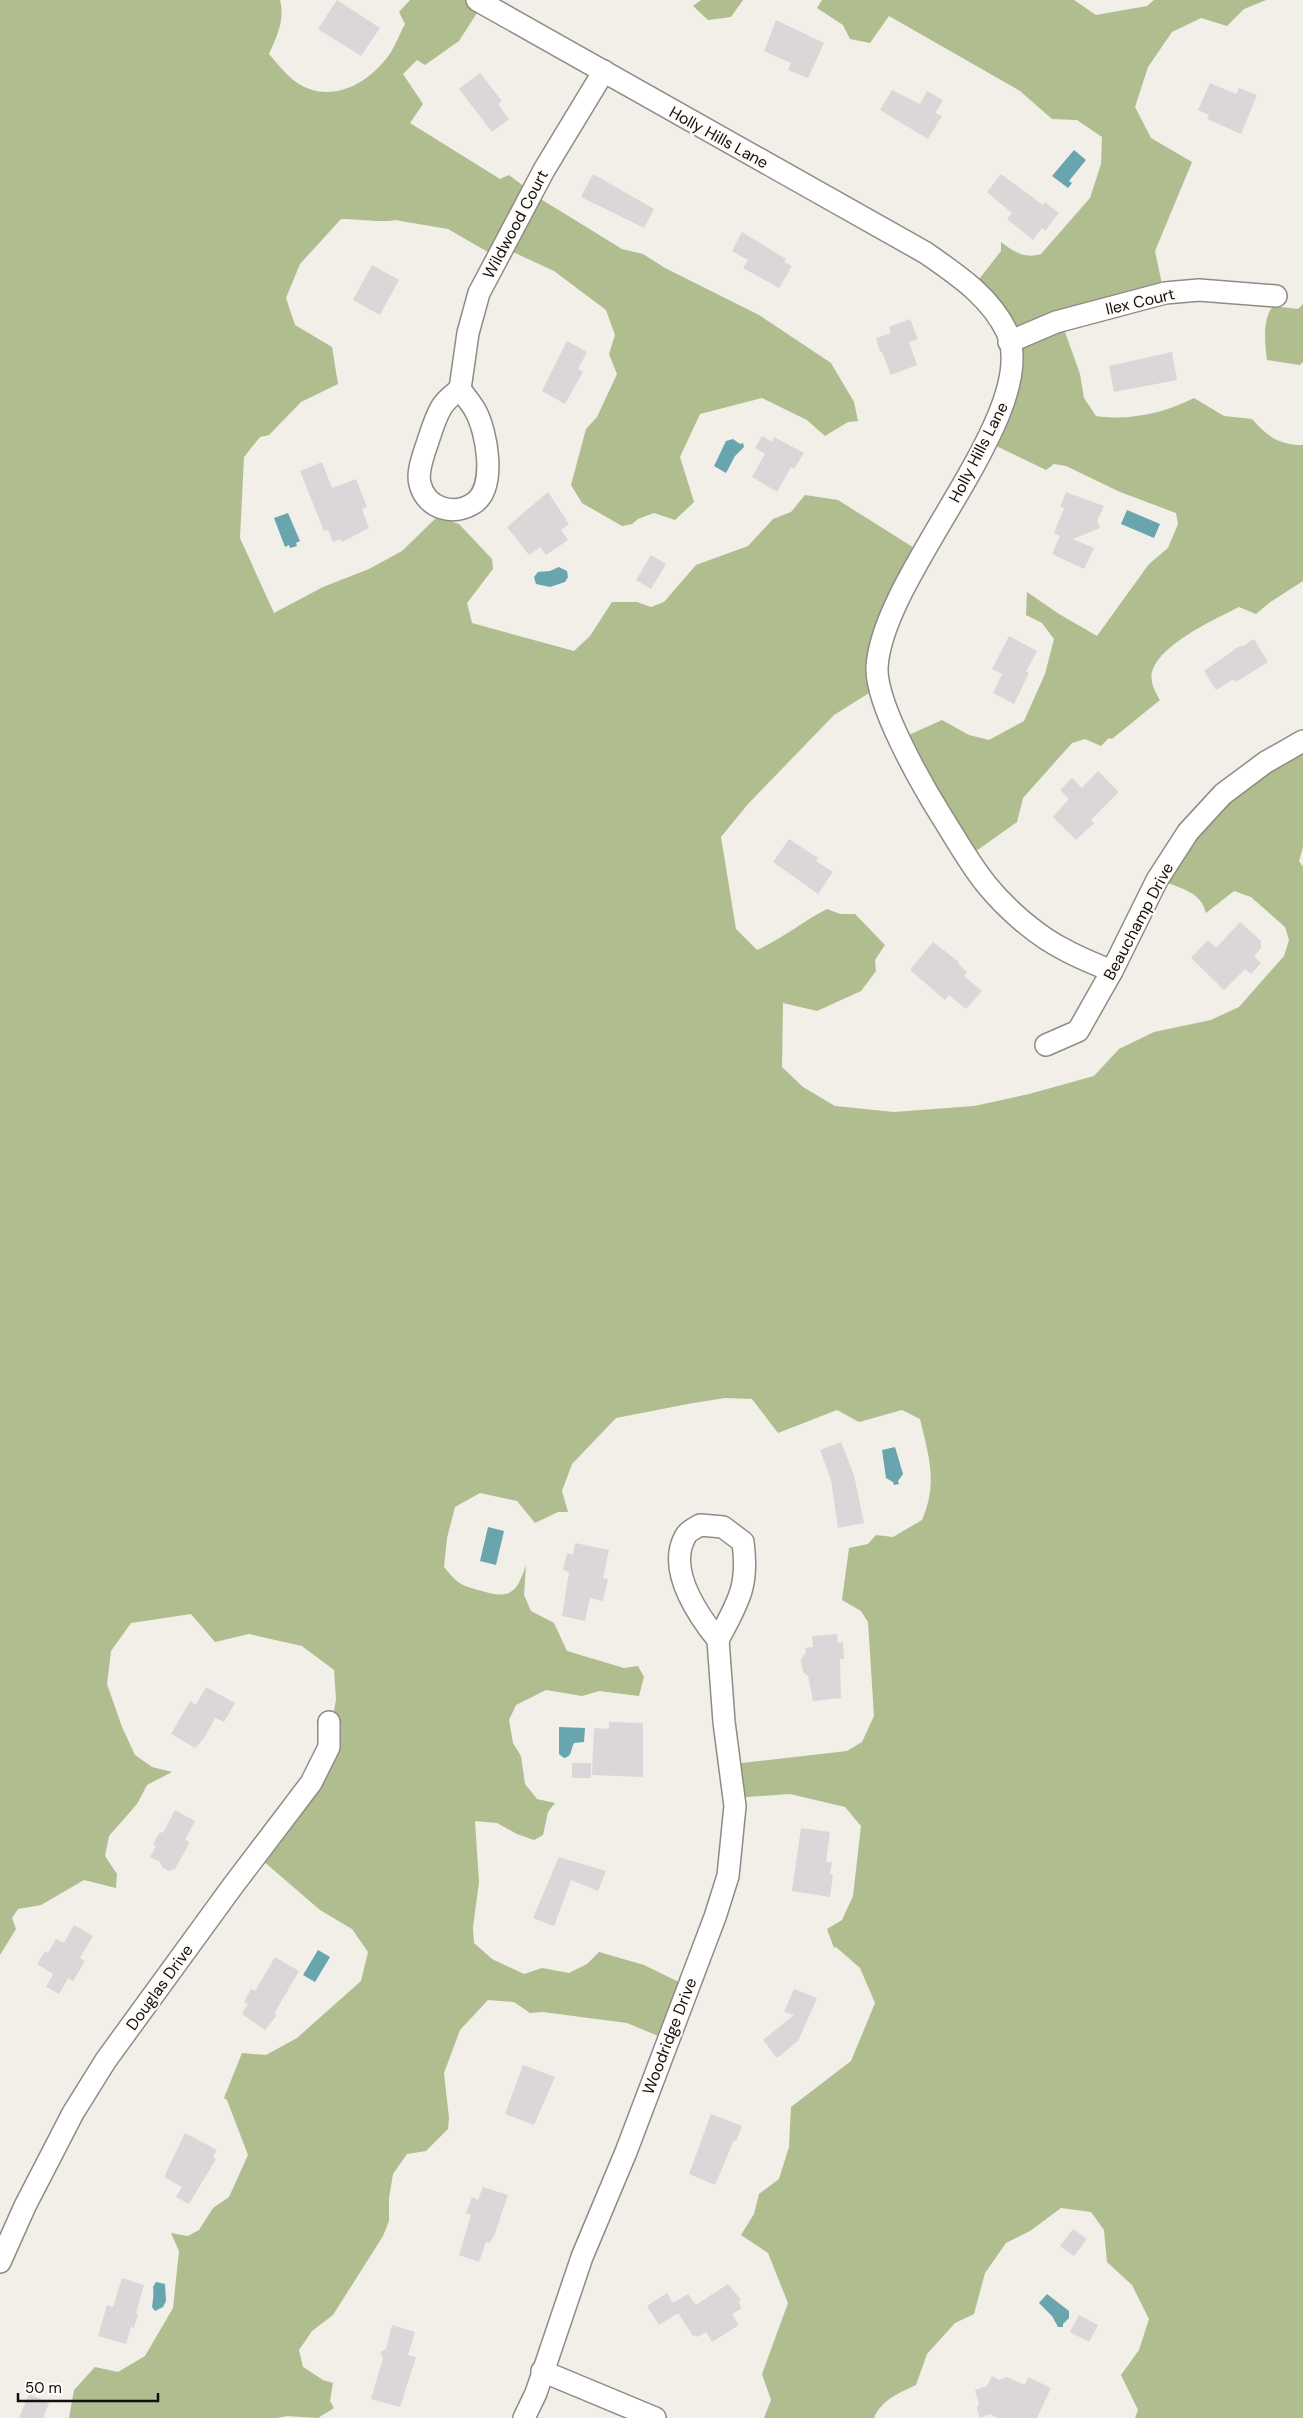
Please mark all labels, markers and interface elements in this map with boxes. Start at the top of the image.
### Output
street label: Holly Hills Lane [665,102,772,173]
street label: Wildwood Court [478,166,553,282]
street label: Ilex Court [1103,283,1177,320]
street label: Holly Hills Lane [944,398,1013,506]
street label: Beauchamp Drive [1099,859,1178,984]
street label: Douglas Drive [121,1940,198,2034]
street label: Woodridge Drive [638,1975,701,2098]
scale bar [18,2370,158,2402]
text: 50 m [25,2378,62,2398]

